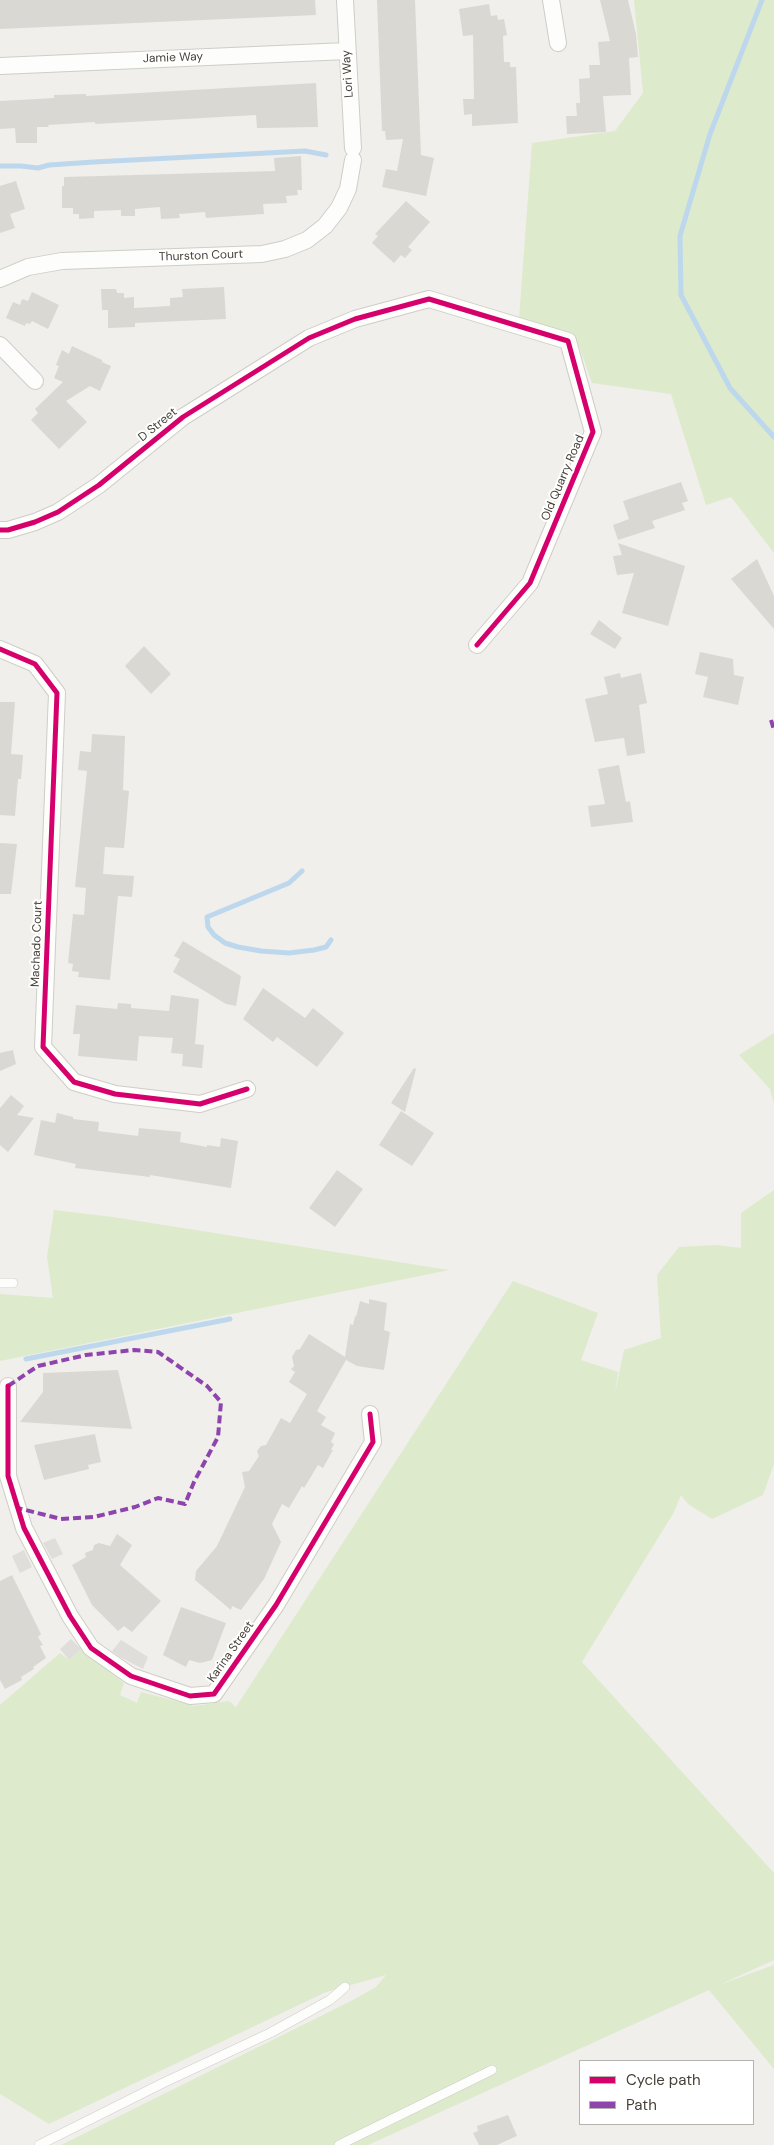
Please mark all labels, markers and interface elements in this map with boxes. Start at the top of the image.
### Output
street label: Jamie Way [143,50,203,66]
street label: Lori Way [339,50,357,98]
street label: Thurston Court [159,247,243,265]
street label: D Street [136,405,180,445]
street label: Old Quarry Road [538,433,588,523]
street label: Machado Court [28,901,46,987]
street label: Karina Street [205,1619,257,1685]
legend [579,2060,754,2125]
text: Cycle path [626,2070,701,2090]
text: Path [626,2095,657,2115]

